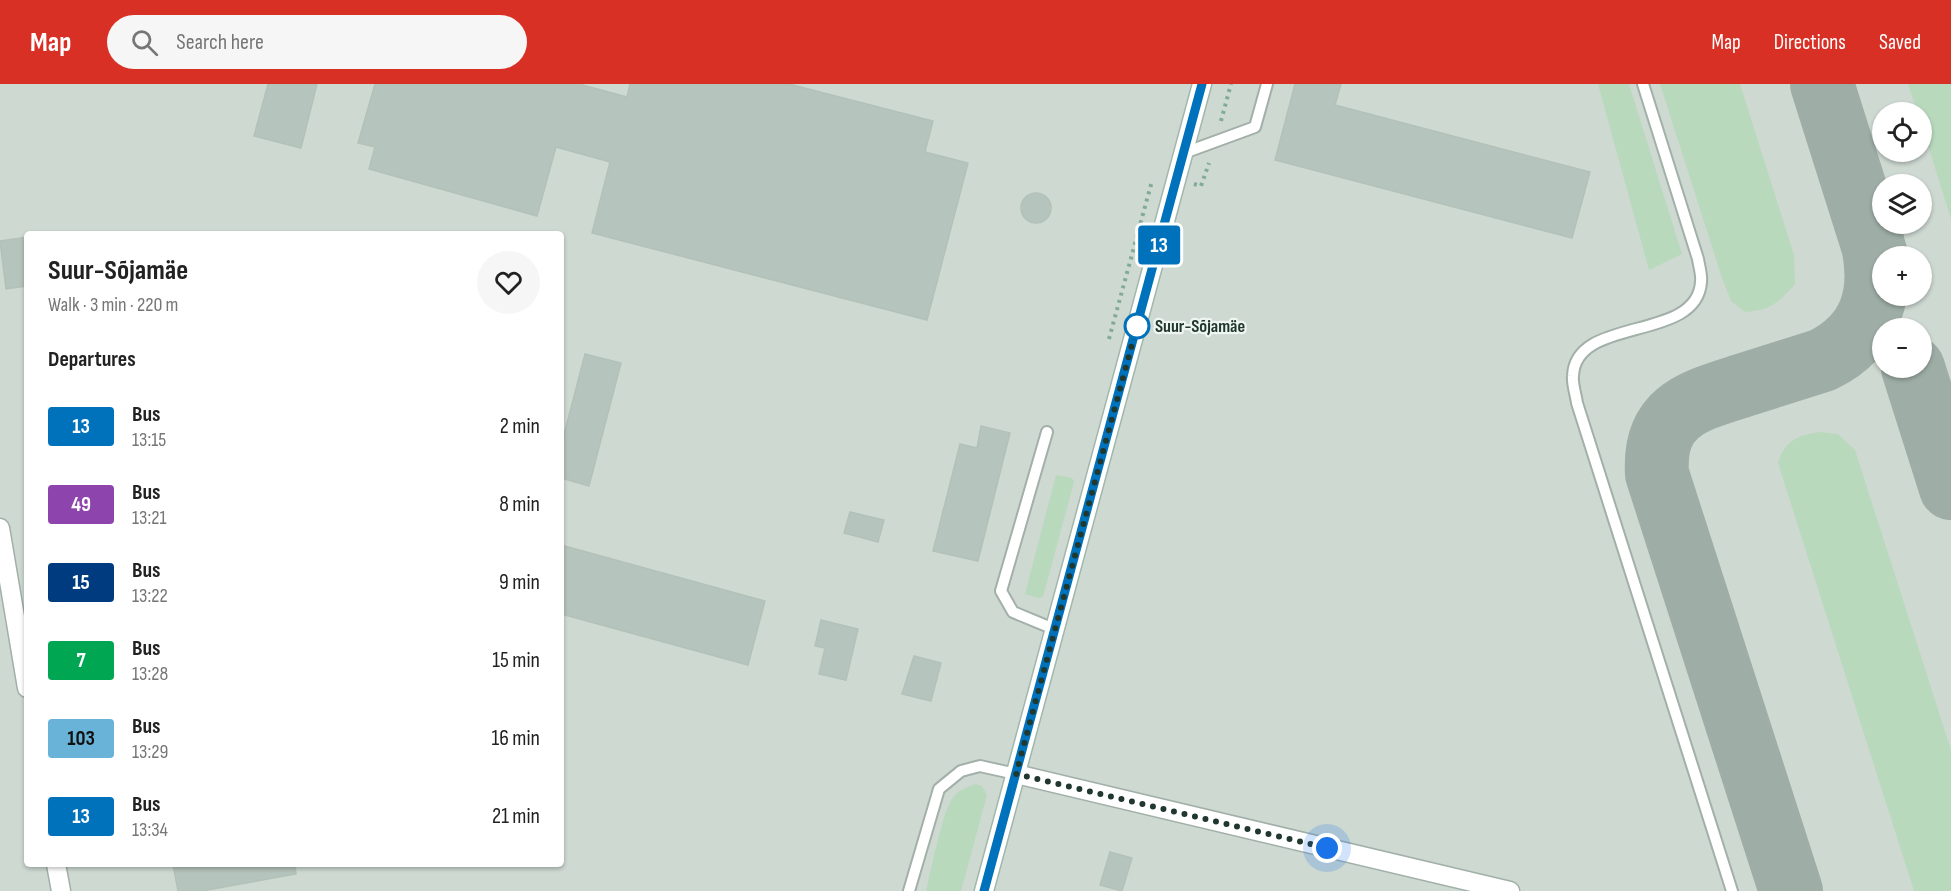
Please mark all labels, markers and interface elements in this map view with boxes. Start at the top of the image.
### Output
search box [107,15,527,69]
text: Map [30,26,71,59]
icon: search [128,26,161,59]
text: Search here [176,29,264,56]
text: Map [1711,30,1741,55]
text: Directions [1774,30,1846,55]
text: Saved [1879,30,1921,55]
map controls [1872,102,1932,378]
button: locate [1872,102,1932,162]
button: layers [1872,174,1932,234]
line badge: 13 [1132,226,1186,264]
text: 13 [1150,233,1168,258]
button: + [1872,246,1932,306]
button: heart [477,251,540,314]
text: Suur-Sõjamäe [48,254,188,287]
text: Walk · 3 min · 220 m [48,293,178,317]
marker: Suur-Sõjamäe [1124,313,1150,339]
place label: Suur-Sõjamäe [1155,316,1245,337]
button: − [1872,318,1932,378]
text: Departures [48,346,136,373]
text: Bus [132,401,161,428]
text: 2 min [500,413,540,440]
text: 13 [72,414,90,439]
text: 13:15 [132,428,166,452]
text: Bus [132,479,161,506]
text: 8 min [499,491,540,518]
text: 49 [71,492,91,517]
text: 13:21 [132,506,166,530]
text: Bus [132,557,161,584]
text: 9 min [499,569,540,596]
text: 15 [72,570,90,595]
text: 13:22 [132,584,168,608]
text: Bus [132,635,161,662]
text: 15 min [492,647,540,674]
text: 7 [76,648,86,673]
text: 13:28 [132,662,168,686]
text: Bus [132,713,161,740]
text: 16 min [492,725,540,752]
text: 103 [67,726,95,751]
text: 13:29 [132,740,168,764]
text: Bus [132,791,161,818]
text: 21 min [492,803,540,830]
text: 13 [72,804,90,829]
text: 13:34 [132,818,168,842]
your location [1312,833,1342,863]

